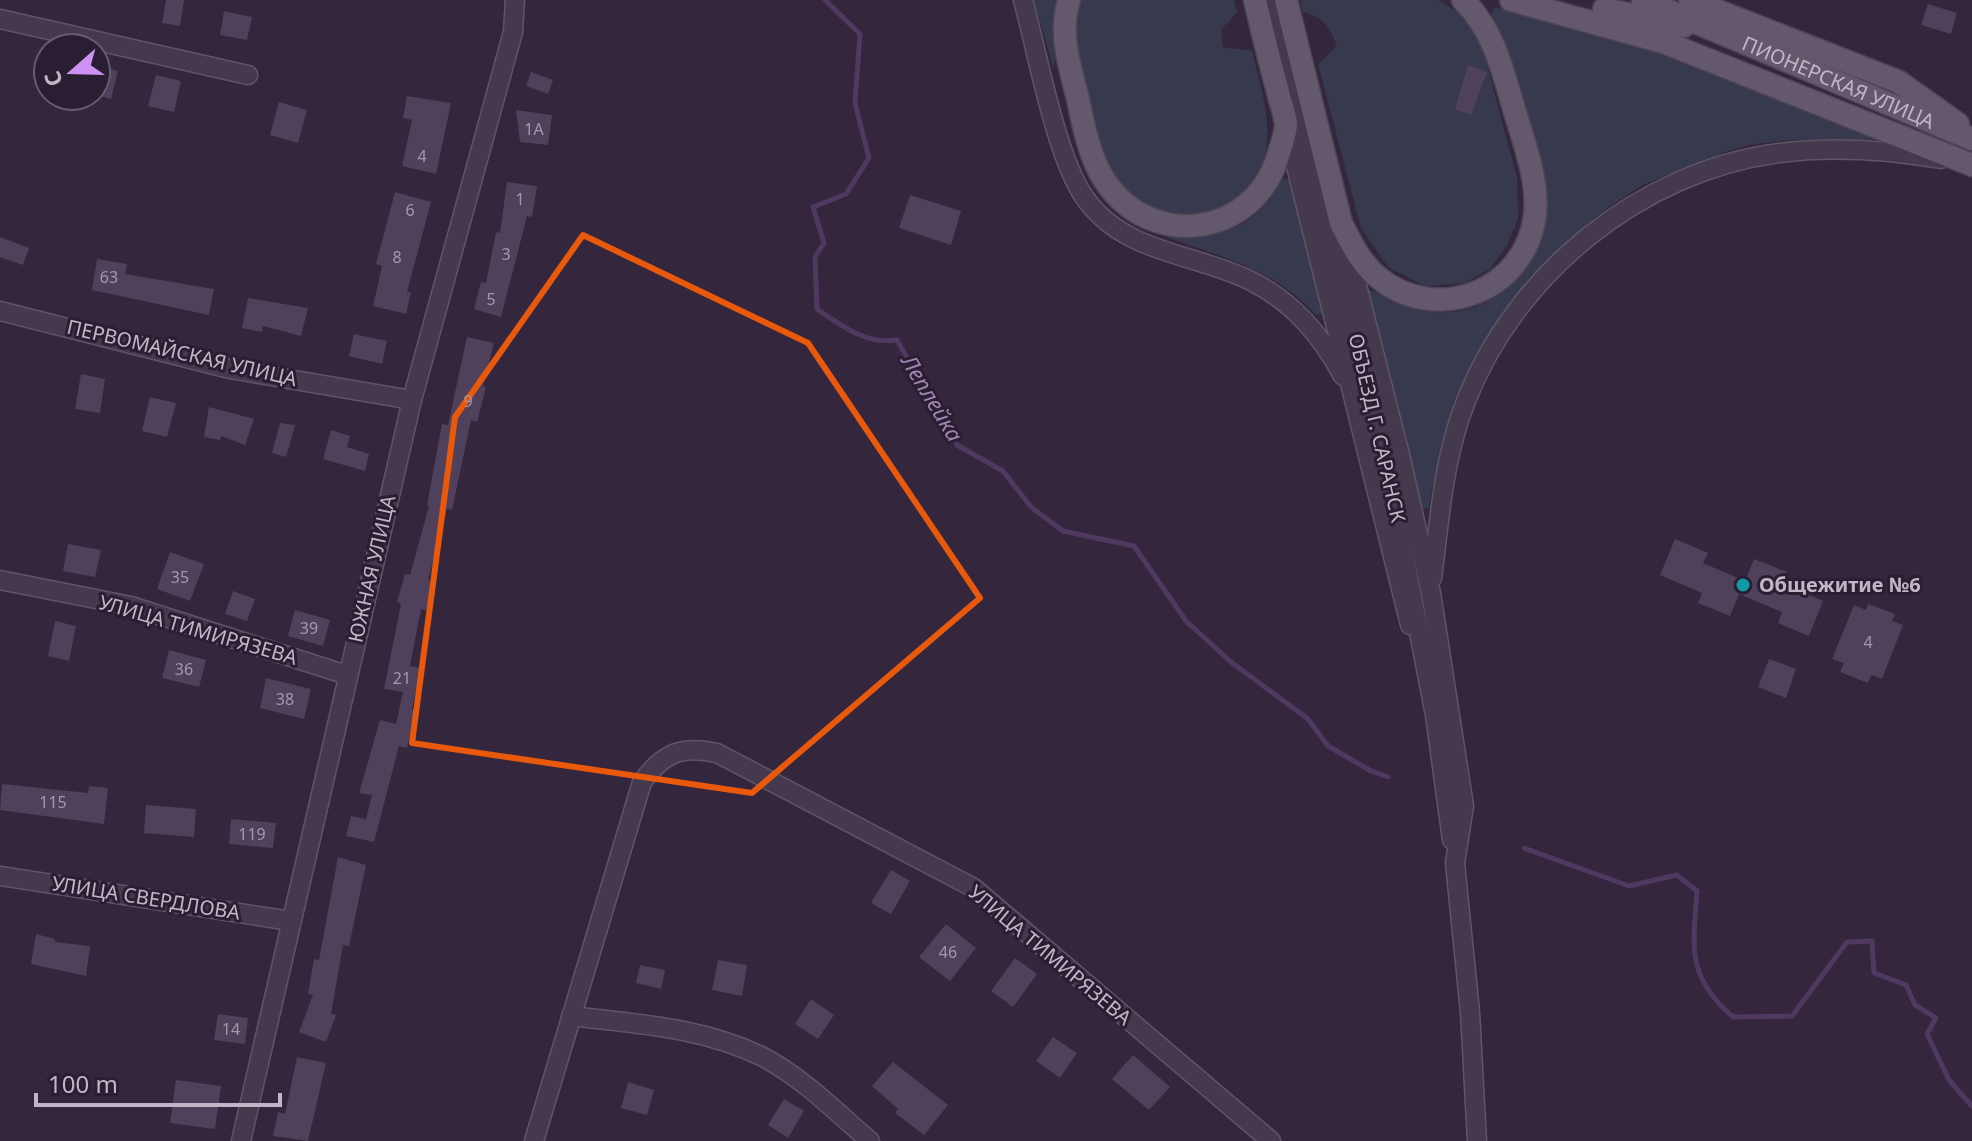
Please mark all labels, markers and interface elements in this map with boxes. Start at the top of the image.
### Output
street label: ПИОНЕРСКАЯ УЛИЦА [1738,29,1939,135]
north arrow [32,32,112,112]
text: С [36,67,69,91]
house number: 1А [524,118,544,140]
house number: 4 [417,145,427,167]
house number: 1 [515,188,525,210]
house number: 6 [405,199,415,221]
house number: 3 [501,243,511,265]
house number: 8 [392,246,402,268]
house number: 63 [100,266,118,288]
house number: 5 [486,288,496,310]
street label: ПЕРВОМАЙСКАЯ УЛИЦА [64,313,300,392]
street label: ОБЪЕЗД Г. САРАНСК [1343,331,1412,525]
water label: Леплейка [895,347,971,447]
house number: 9 [463,390,473,412]
street label: ЮЖНАЯ УЛИЦА [341,492,402,645]
house number: 35 [171,566,189,588]
place label: Общежитие №6 [1759,571,1921,598]
marker: Общежитие №6 [1734,576,1752,594]
street label: УЛИЦА ТИМИРЯЗЕВА [96,588,301,671]
house number: 39 [300,617,318,639]
house number: 4 [1863,631,1873,653]
house number: 36 [175,658,193,680]
house number: 21 [393,667,411,689]
house number: 38 [276,688,294,710]
house number: 115 [39,791,67,813]
house number: 119 [238,823,266,845]
street label: УЛИЦА СВЕРДЛОВА [50,869,242,926]
street label: УЛИЦА ТИМИРЯЗЕВА [963,878,1138,1031]
house number: 46 [939,941,957,963]
house number: 14 [222,1018,240,1040]
scale bar [36,1057,280,1107]
text: 100 m [48,1067,118,1100]

